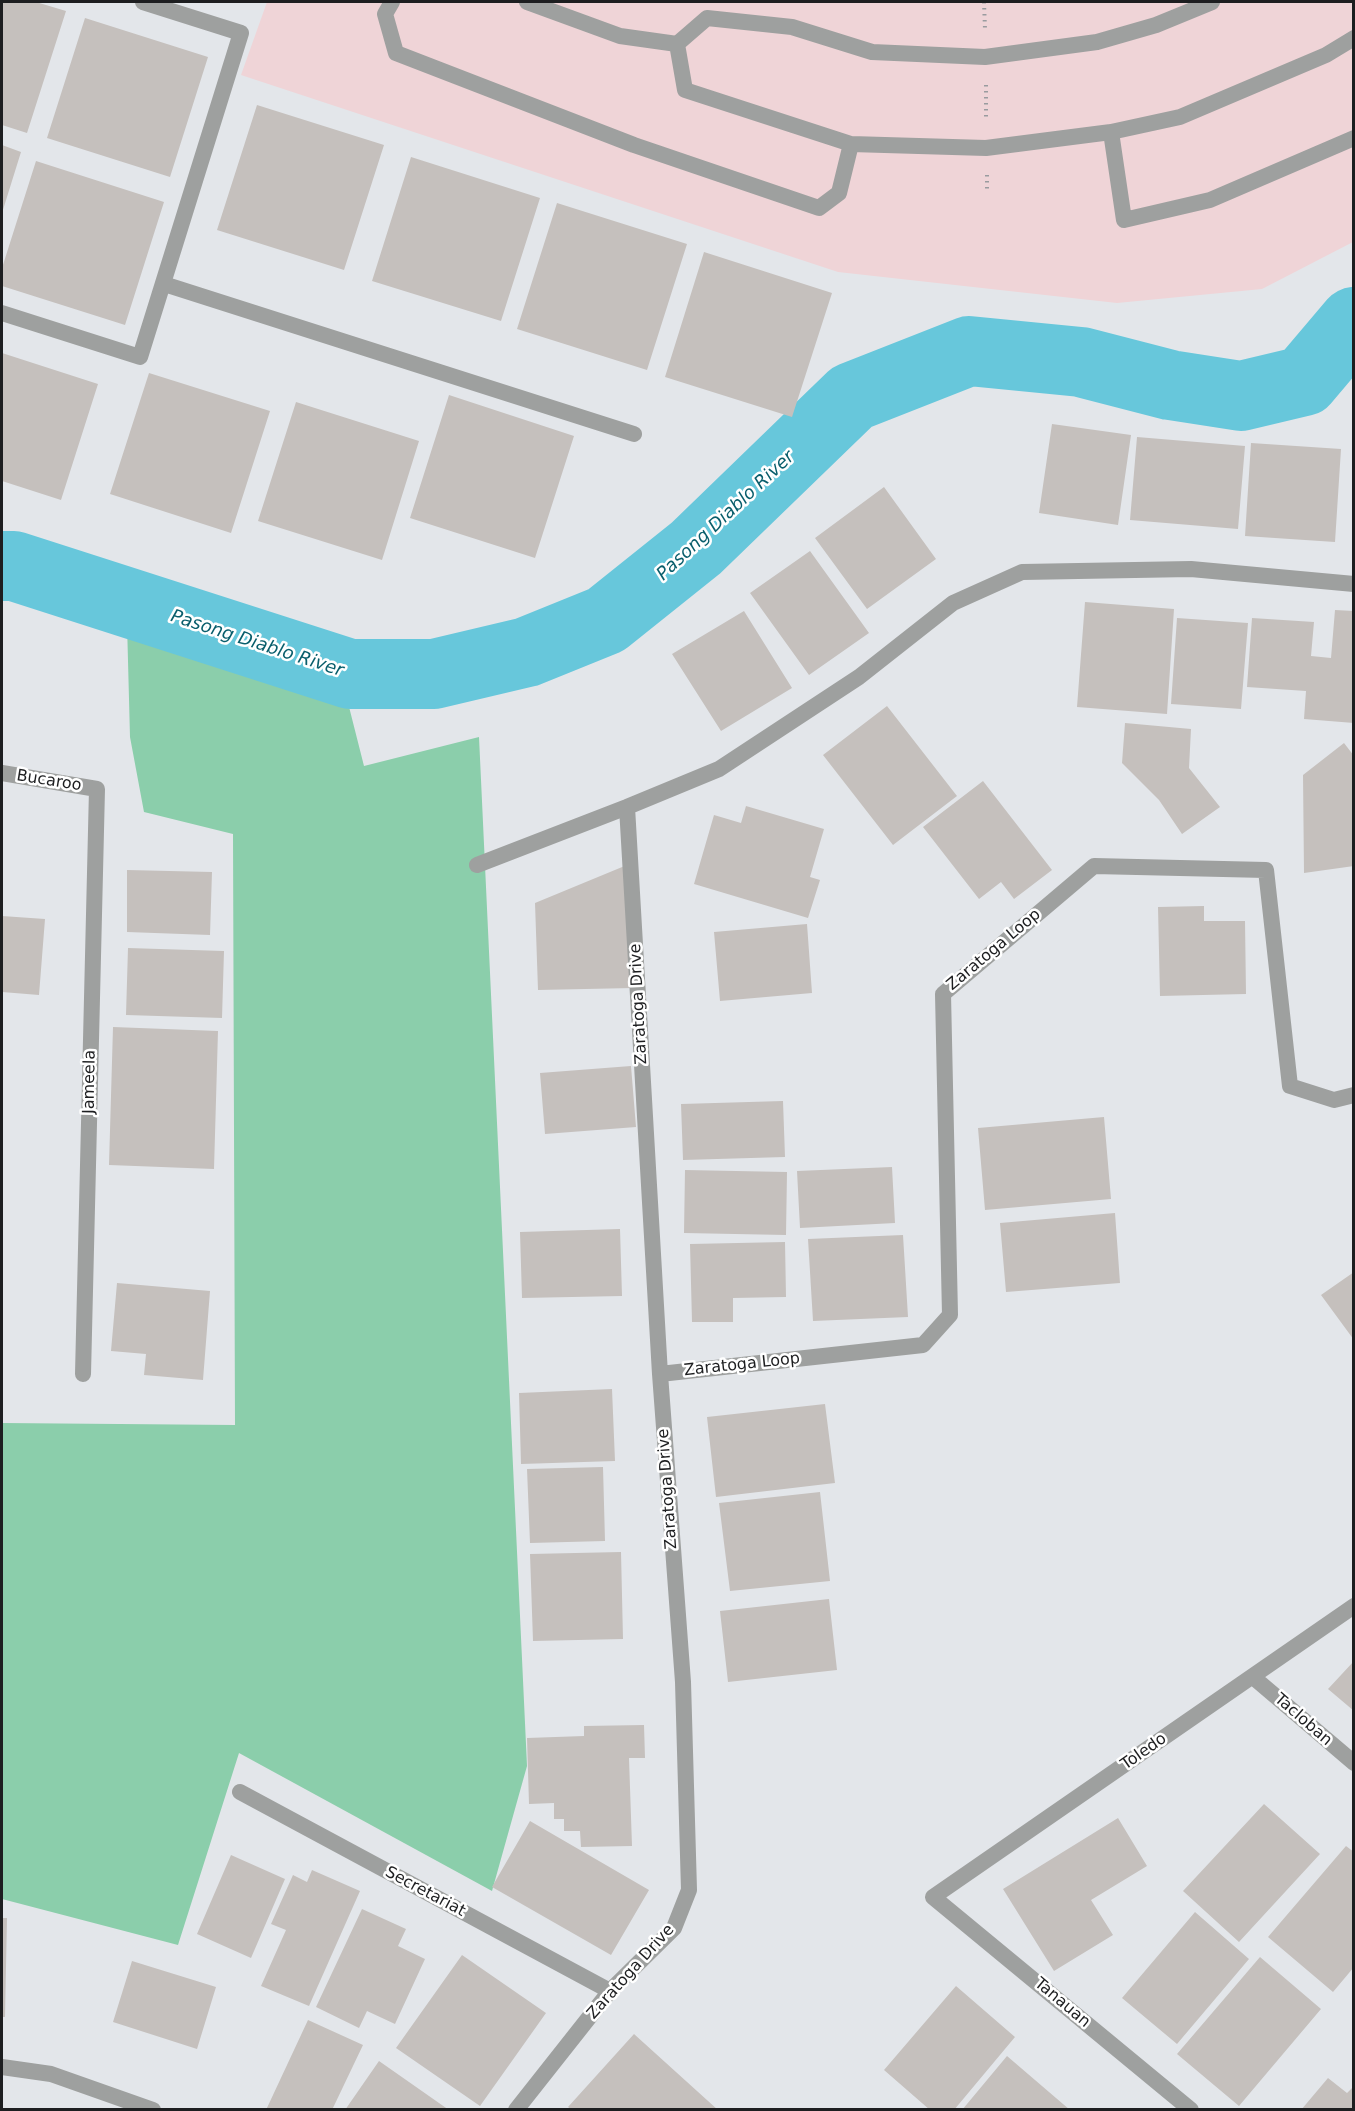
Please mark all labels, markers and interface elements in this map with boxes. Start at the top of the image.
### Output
water label: Pasong Diablo River [653,447,799,585]
water label: Pasong Diablo River [168,606,346,682]
street label: Bucaroo [15,766,83,796]
street label: Zaratoga Loop [943,905,1045,995]
street label: Zaratoga Drive [626,943,652,1065]
street label: Jameela [80,1050,100,1114]
street label: Zaratoga Loop [683,1349,801,1381]
street label: Zaratoga Drive [654,1428,682,1550]
street label: Tacloban [1270,1690,1336,1750]
street label: Toledo [1118,1729,1170,1775]
street label: Secretariat [382,1863,468,1921]
street label: Zaratoga Drive [583,1921,679,2023]
street label: Tanauan [1030,1974,1094,2032]

